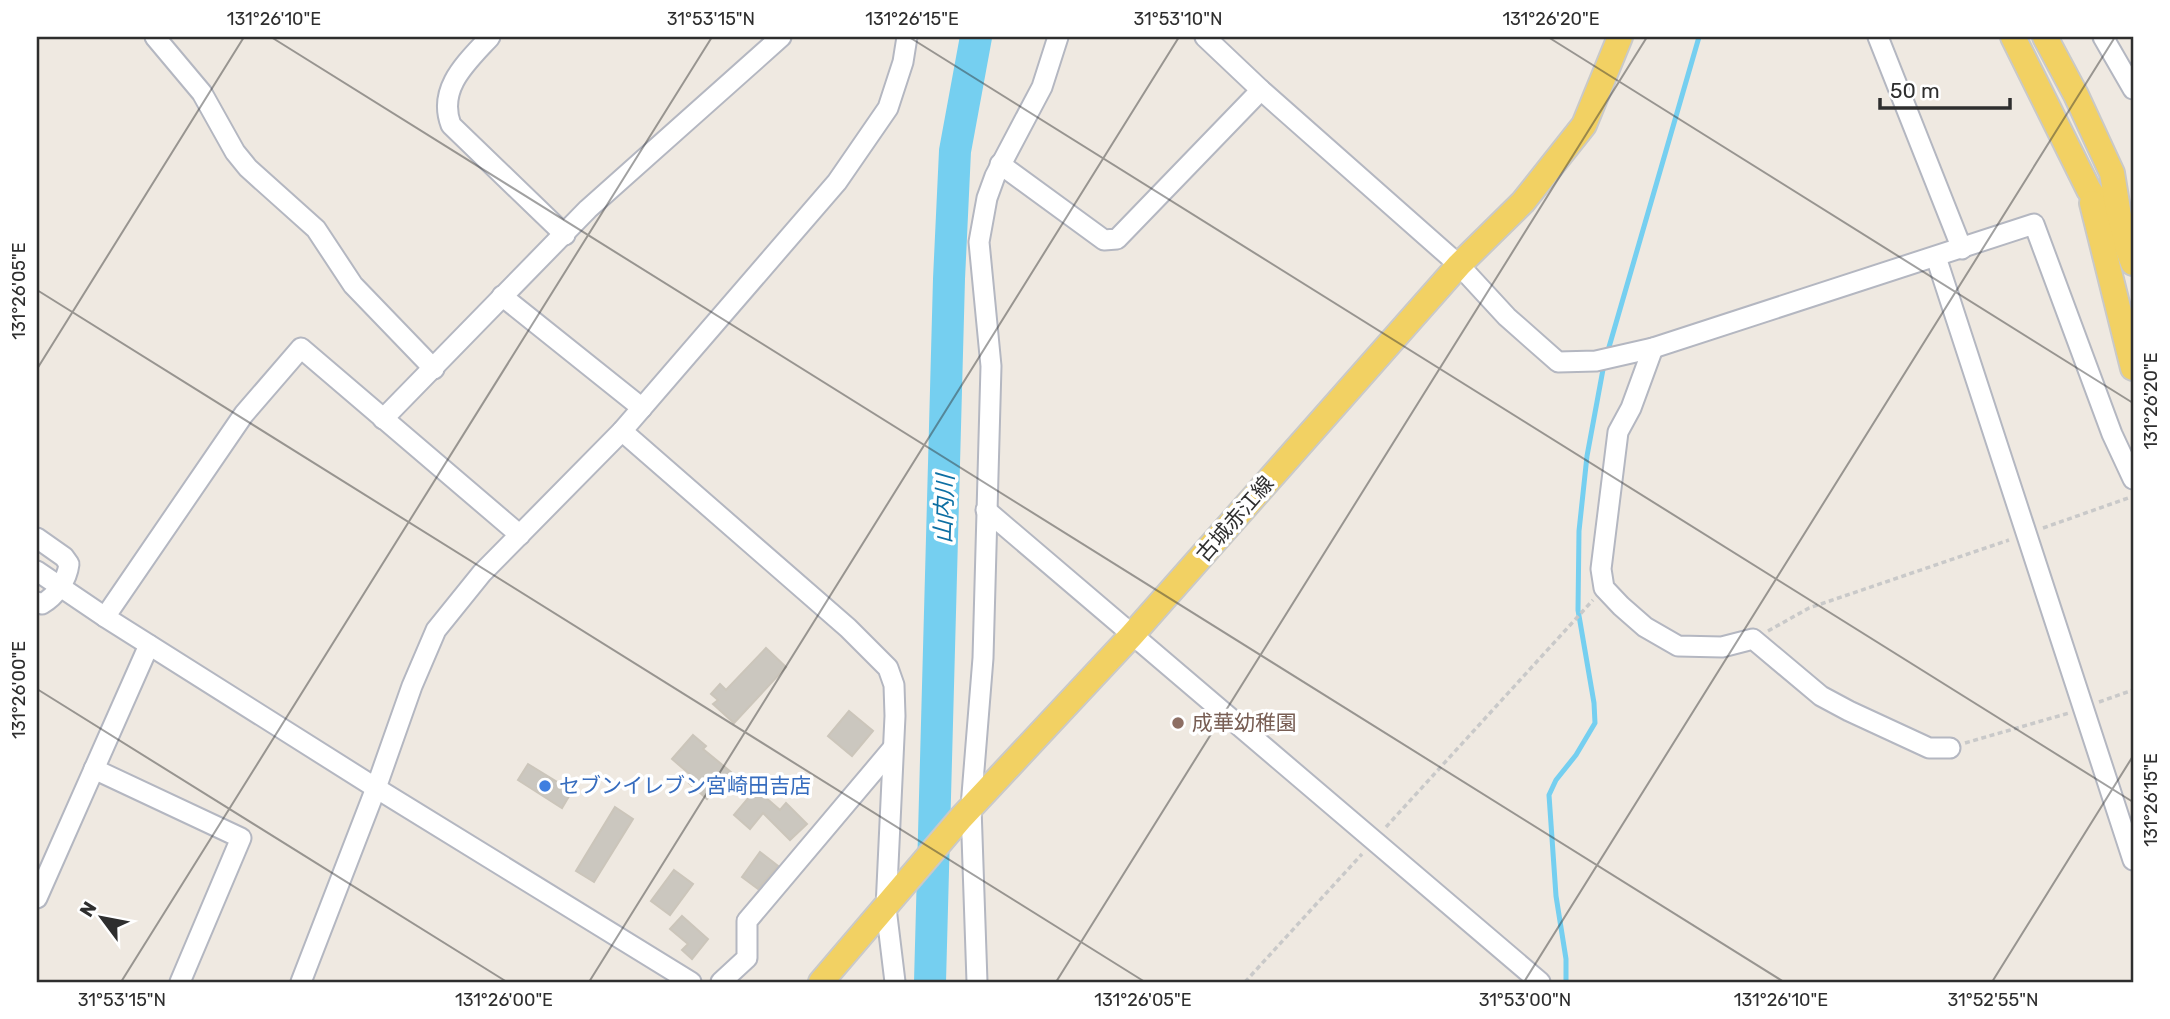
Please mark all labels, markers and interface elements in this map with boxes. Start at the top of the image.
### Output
text: 131°26'10"E [227,8,321,30]
text: 31°53'15"N [667,8,755,30]
text: 131°26'15"E [865,8,959,30]
text: 31°53'10"N [1134,8,1223,30]
text: 131°26'20"E [1502,8,1600,30]
scale bar [1880,66,2009,110]
text: 50 m [1890,78,1940,103]
text: 131°26'05"E [8,242,30,340]
text: 131°26'20"E [2140,352,2162,450]
water label: 山内川 [929,471,959,544]
street label: 古城赤江線 [1191,471,1278,566]
text: 131°26'00"E [8,641,30,739]
place label: 成華幼稚園 [1192,710,1297,735]
marker: 成華幼稚園 [1170,715,1186,731]
text: 131°26'15"E [2140,753,2162,847]
place label: セブンイレブン宮崎田吉店 [559,773,811,798]
marker: セブンイレブン宮崎田吉店 [537,778,553,794]
north arrow [66,883,136,953]
text: N [75,897,101,921]
text: 31°53'15"N [78,989,166,1011]
text: 131°26'00"E [455,989,553,1011]
text: 131°26'05"E [1094,989,1192,1011]
text: 31°53'00"N [1479,989,1571,1011]
text: 131°26'10"E [1734,989,1828,1011]
text: 31°52'55"N [1948,989,2039,1011]

